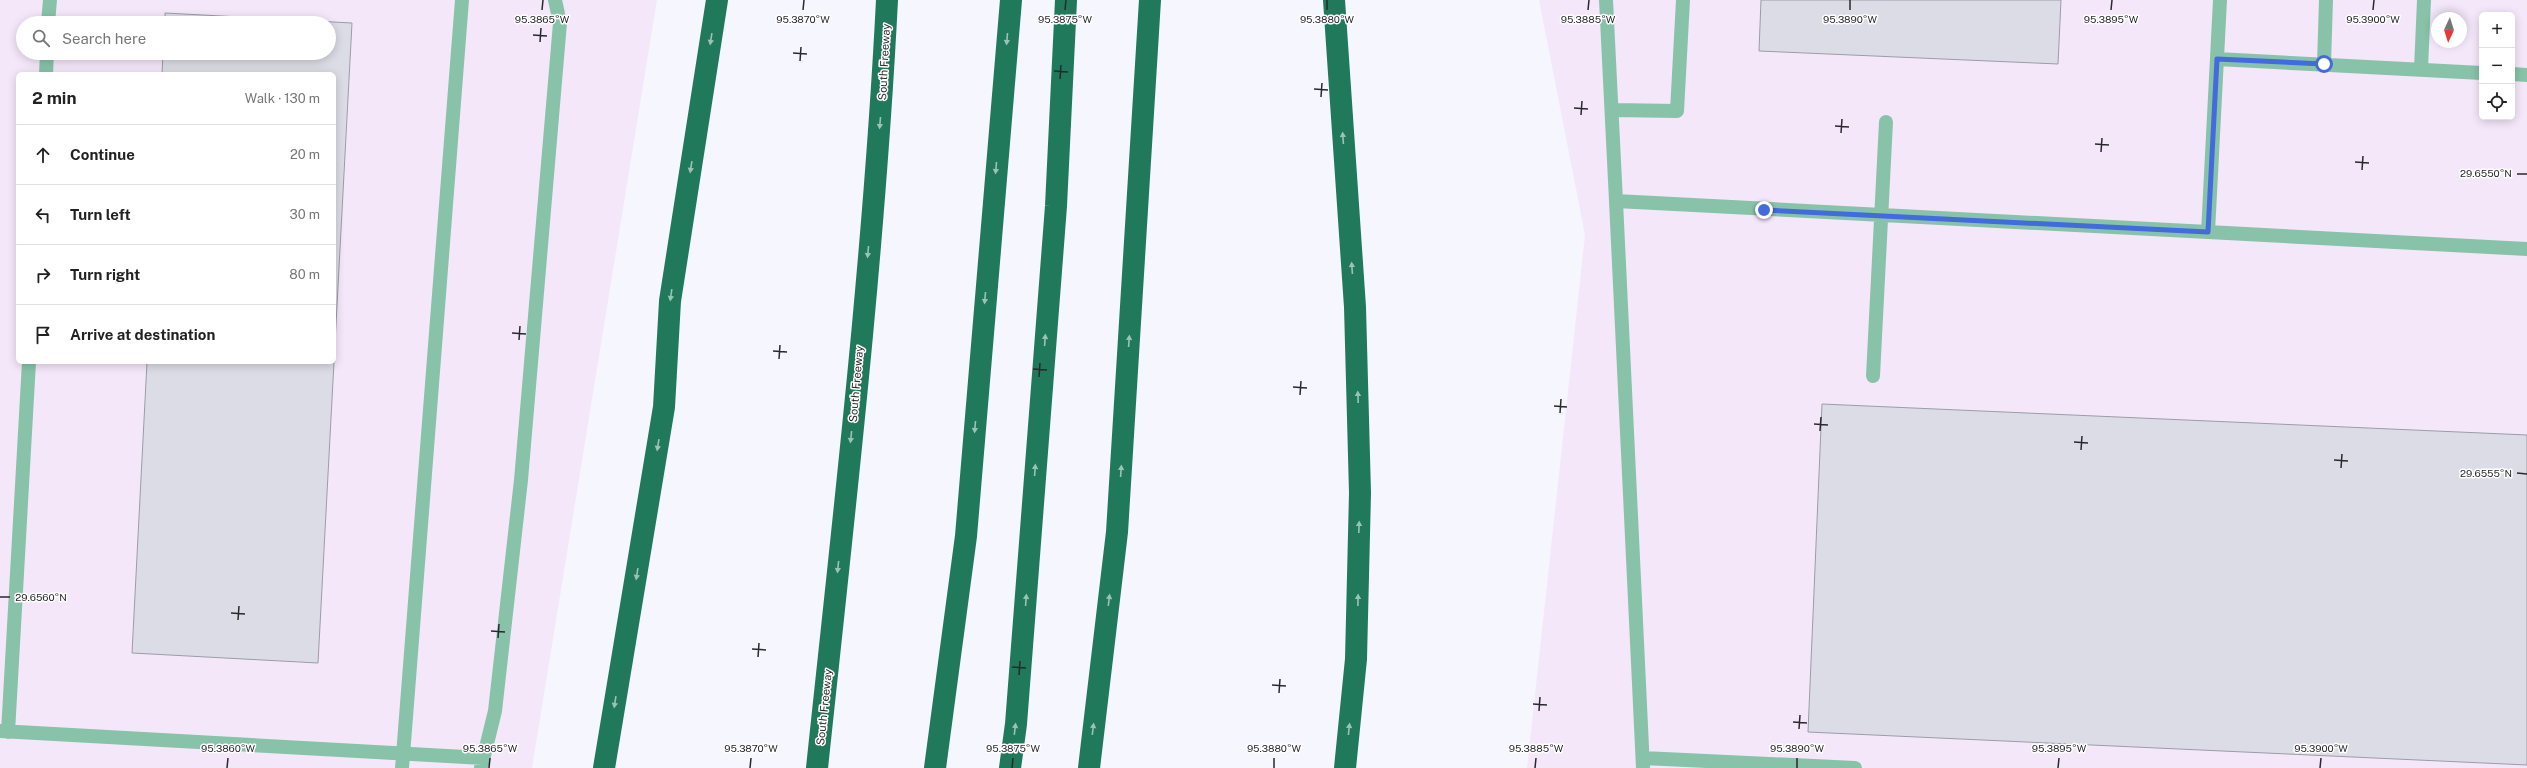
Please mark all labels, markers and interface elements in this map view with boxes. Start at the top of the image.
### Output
north arrow [2431,12,2467,48]
map controls [2479,12,2515,120]
button: + [2479,12,2515,48]
text: 95.3865°W [515,13,570,25]
text: 95.3870°W [776,13,830,25]
text: 95.3875°W [1038,13,1092,25]
text: 95.3880°W [1300,13,1355,25]
text: 95.3885°W [1561,13,1616,25]
text: 95.3890°W [1823,13,1877,25]
text: 95.3895°W [2084,13,2139,25]
text: 95.3900°W [2346,13,2400,25]
search box [16,16,336,60]
street label: South Freeway [876,23,892,101]
icon: search [30,27,52,49]
text: Search here [62,30,146,47]
one-way arrow [708,32,714,45]
one-way arrow [1004,33,1011,45]
button: − [2479,48,2515,84]
route start [2315,55,2333,73]
button: locate [2479,84,2515,120]
text: 2 min [32,88,77,108]
text: Walk · 130 m [245,91,320,106]
one-way arrow [876,117,883,129]
one-way arrow [1340,132,1347,144]
icon: ahead [32,144,54,166]
text: Continue [70,146,135,163]
text: 20 m [290,147,320,162]
one-way arrow [688,161,694,173]
one-way arrow [993,162,1000,174]
text: 29.6550°N [2460,167,2512,179]
route end [1755,201,1773,219]
icon: left [32,204,54,226]
text: Turn left [70,206,131,223]
text: 30 m [290,207,320,222]
one-way arrow [865,246,871,258]
one-way arrow [1349,261,1356,274]
icon: right [32,264,54,286]
text: Turn right [70,266,140,283]
text: 80 m [289,267,320,282]
one-way arrow [668,289,674,301]
one-way arrow [982,292,989,304]
icon: arrive [32,324,54,346]
text: Arrive at destination [70,326,215,343]
one-way arrow [1042,334,1049,347]
one-way arrow [1125,335,1132,347]
street label: South Freeway [847,345,865,423]
one-way arrow [1354,391,1361,403]
one-way arrow [971,421,978,434]
one-way arrow [848,431,855,444]
one-way arrow [655,439,661,452]
one-way arrow [1032,464,1039,476]
one-way arrow [1117,465,1124,477]
text: 29.6555°N [2460,467,2512,479]
one-way arrow [1356,521,1363,533]
one-way arrow [835,561,841,573]
one-way arrow [633,568,639,580]
text: 29.6560°N [15,591,67,603]
one-way arrow [1022,594,1029,606]
one-way arrow [1106,594,1112,606]
one-way arrow [1354,594,1361,606]
street label: South Freeway [814,668,834,746]
one-way arrow [612,696,618,708]
one-way arrow [1012,723,1019,735]
one-way arrow [1090,723,1096,735]
one-way arrow [1346,723,1352,735]
text: 95.3860°W [201,742,255,754]
text: 95.3865°W [463,742,518,754]
text: 95.3870°W [724,742,778,754]
text: 95.3875°W [986,742,1040,754]
text: 95.3880°W [1247,742,1302,754]
text: 95.3885°W [1509,742,1564,754]
text: 95.3890°W [1770,742,1824,754]
text: 95.3895°W [2032,742,2087,754]
text: 95.3900°W [2294,742,2348,754]

